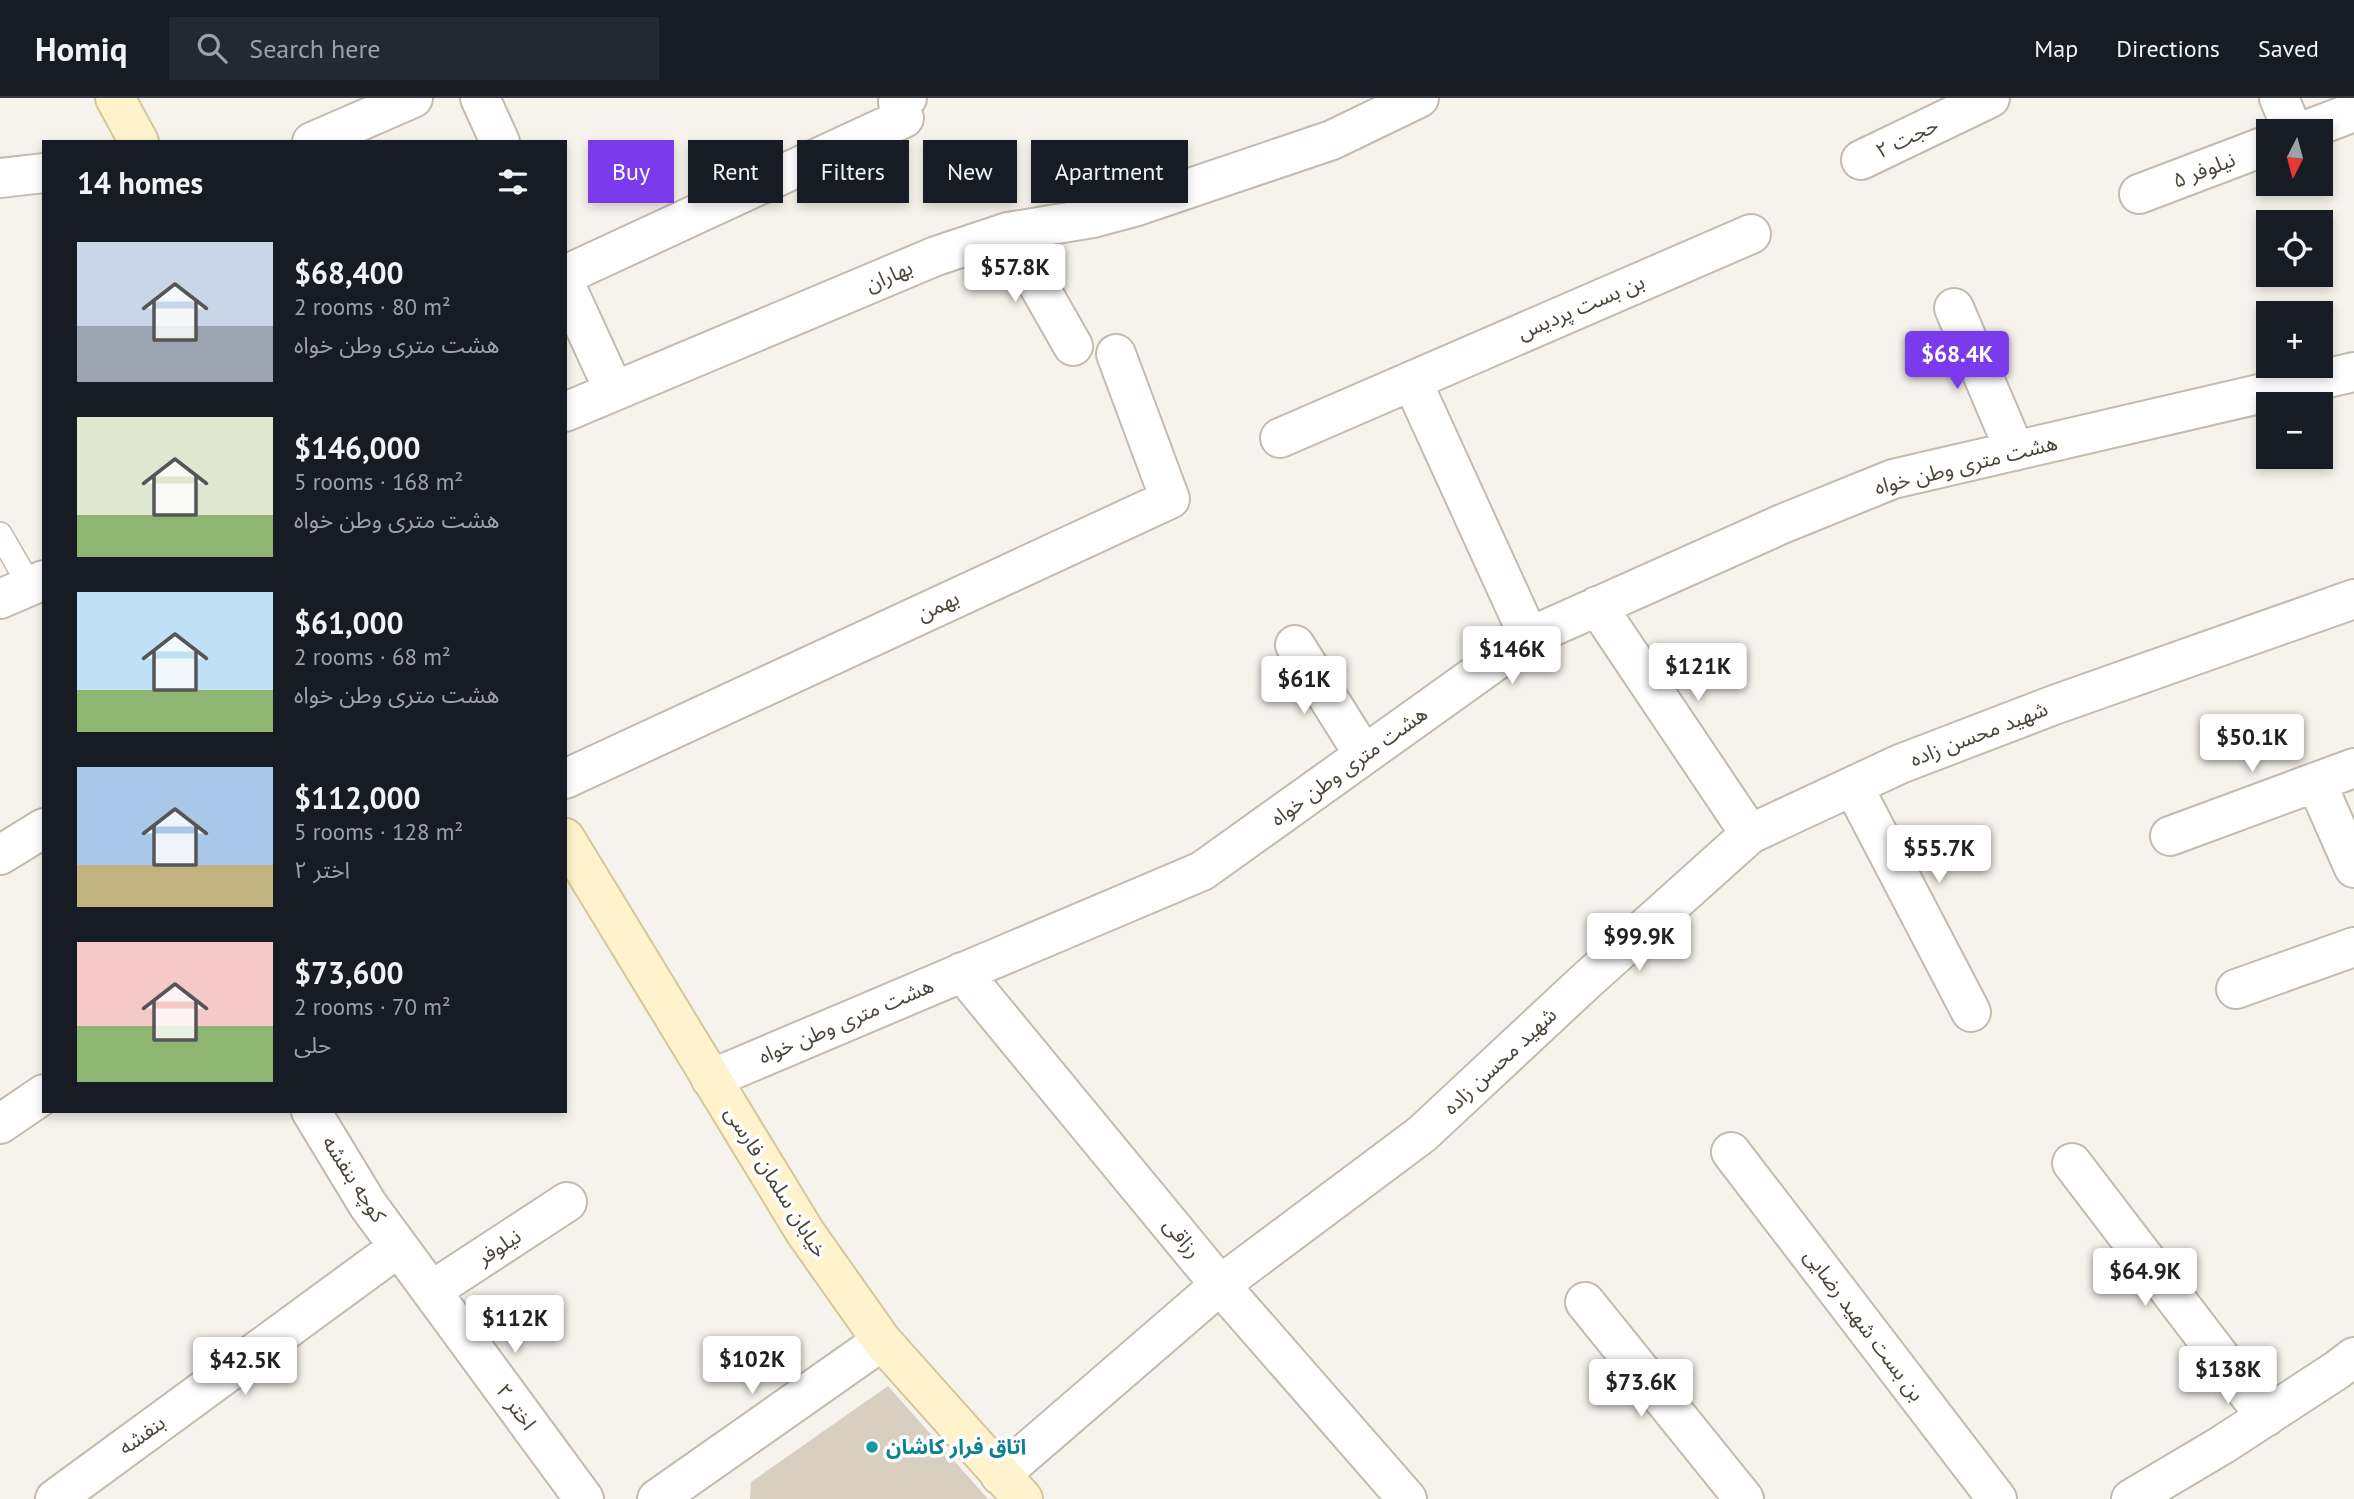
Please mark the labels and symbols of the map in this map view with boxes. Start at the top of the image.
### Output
street label: حجت ۲ [1871,111,1943,164]
north arrow [2256,119,2333,196]
street label: نیلوفر ۵ [2169,145,2239,194]
pin: $57.8K [958,244,1072,304]
street label: بهاران [861,254,917,298]
street label: بن بست پردیس [1513,268,1649,346]
pin: $68.4K [1900,331,2014,391]
street label: هشت متری وطن خواه [1872,429,2060,500]
street label: بهمن [912,584,963,627]
pin: $146K [1463,626,1561,686]
pin: $121K [1649,644,1747,703]
pin: $61K [1263,656,1345,716]
street label: شهید محسن زاده [1906,695,2052,772]
street label: هشت متری وطن خواه [1265,700,1432,832]
pin: $50.1K [2195,714,2309,774]
pin: $55.7K [1882,826,1996,885]
pin: $99.9K [1582,914,1696,973]
street label: هشت متری وطن خواه [754,971,937,1070]
street label: شهید محسن زاده [1437,1001,1562,1120]
street label: خیابان سلمان فارسی [719,1101,834,1262]
street label: کوچه بنفشه [316,1130,393,1228]
street label: رزاقی [1158,1212,1207,1263]
street label: نیلوفر [471,1222,526,1271]
street label: بن بست شهید رضایی [1798,1243,1931,1406]
pin: $64.9K [2088,1248,2202,1308]
pin: $112K [466,1296,564,1355]
pin: $102K [703,1336,801,1396]
pin: $42.5K [188,1338,302,1397]
pin: $138K [2179,1346,2277,1406]
pin: $73.6K [1584,1360,1698,1419]
street label: اختر ۲ [490,1378,542,1435]
street label: بنفشه [113,1409,170,1461]
place label: اتاق فرار کاشان [886,1433,1026,1460]
marker: اتاق فرار کاشان [864,1439,880,1455]

